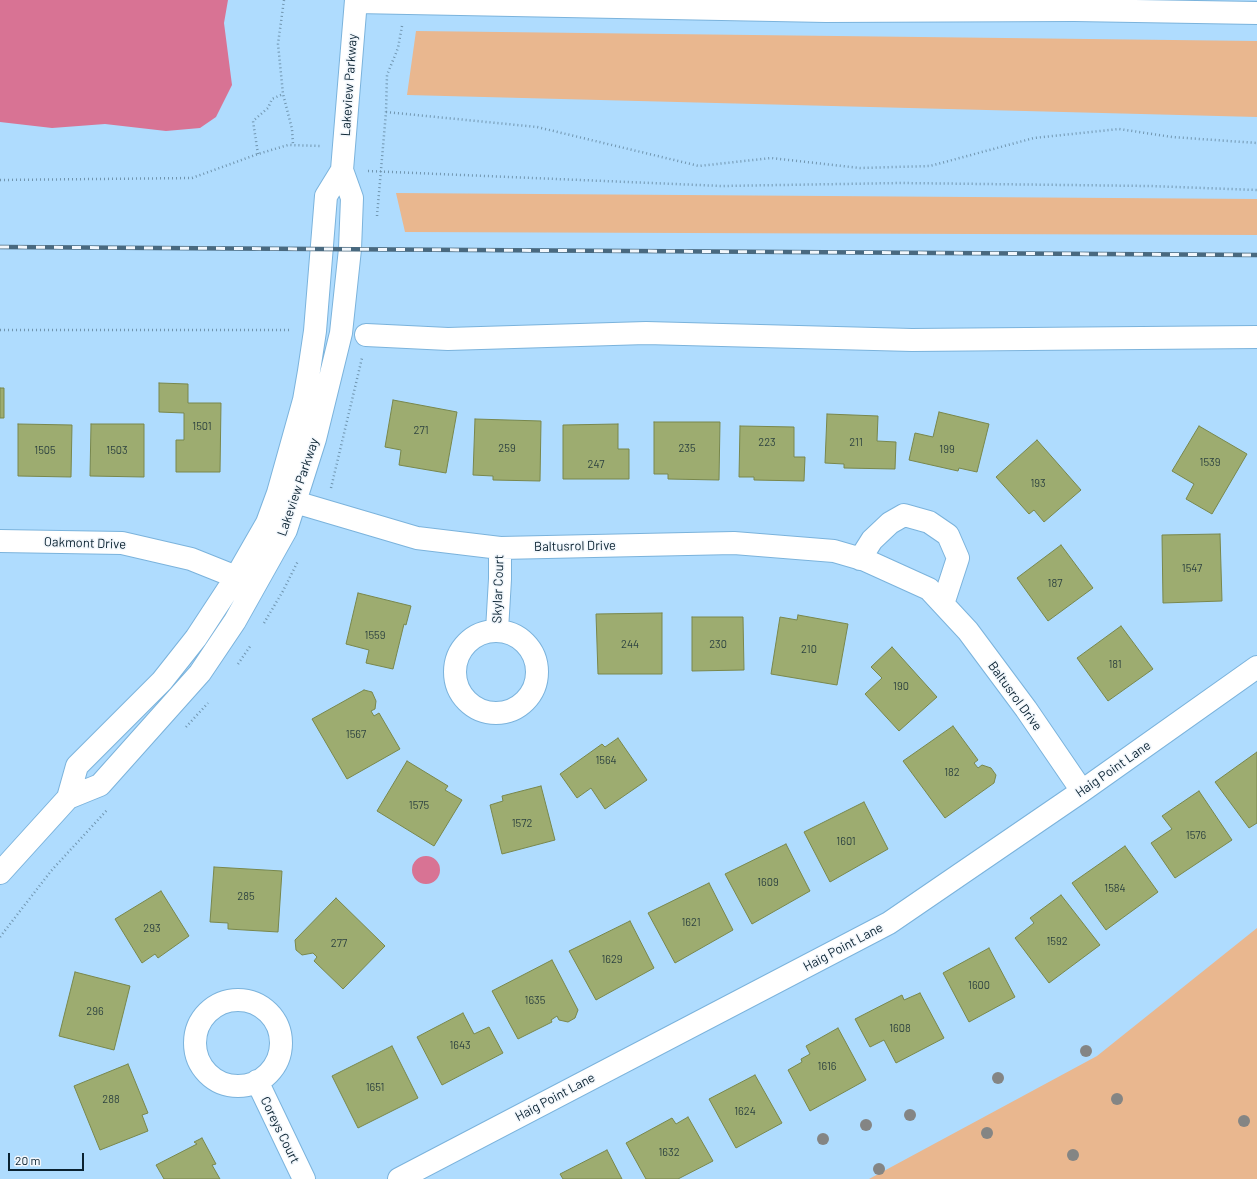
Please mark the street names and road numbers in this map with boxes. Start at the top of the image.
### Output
street label: Lakeview Parkway [338,33,360,137]
street label: Lakeview Parkway [274,436,322,538]
street label: Oakmont Drive [44,534,126,552]
street label: Baltusrol Drive [534,537,616,555]
street label: Skylar Court [489,554,507,624]
street label: Baltusrol Drive [985,658,1045,734]
street label: Haig Point Lane [1072,737,1154,801]
street label: Haig Point Lane [800,919,886,975]
street label: Haig Point Lane [512,1069,598,1125]
street label: Coreys Court [257,1094,303,1166]

